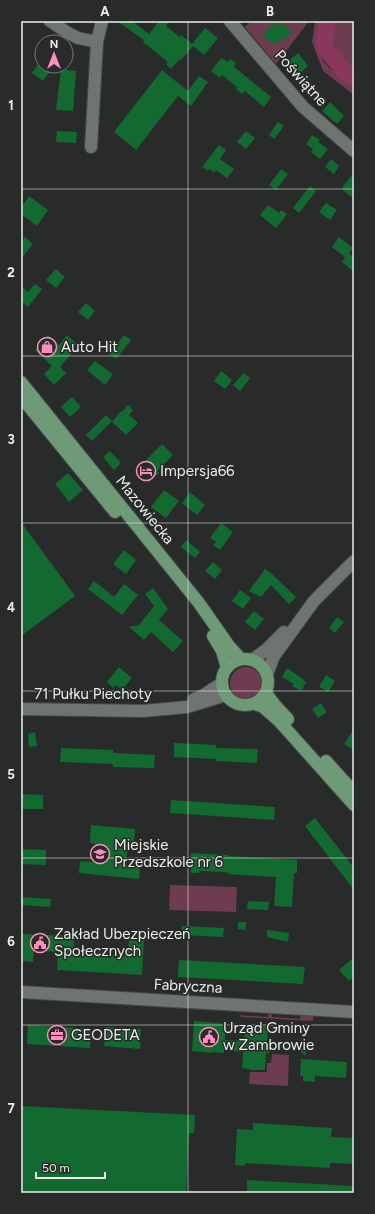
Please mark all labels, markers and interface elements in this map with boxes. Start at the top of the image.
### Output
text: A [100,4,110,19]
text: B [266,4,274,19]
north arrow [34,34,74,74]
text: N [50,38,58,51]
street label: Poświątne [271,46,331,110]
text: 1 [8,98,14,113]
text: 2 [7,265,15,280]
shop icon: Auto Hit [36,336,58,358]
place label: Auto Hit [61,338,118,356]
text: 3 [7,432,15,447]
hotel icon: Impersja66 [135,460,157,482]
place label: Impersja66 [160,462,235,480]
street label: Mazowiecka [112,472,178,548]
text: 4 [7,600,15,615]
street label: 71 Pułku Piechoty [34,685,152,703]
text: 5 [7,767,15,782]
place label: Miejskie Przedszkole nr 6 [114,836,224,871]
school or university icon: Miejskie Przedszkole nr 6 [89,843,111,865]
place label: Zakład Ubezpieczeń Społecznych [54,925,190,960]
public building icon: Zakład Ubezpieczeń Społecznych [29,932,51,954]
text: 6 [7,934,15,949]
street label: Fabryczna [153,975,223,997]
place label: Urząd Gminy w Zambrowie [223,1019,314,1054]
office icon: GEODETA [46,1024,68,1046]
place label: GEODETA [71,1026,140,1044]
public building icon: Urząd Gminy w Zambrowie [198,1026,220,1048]
text: 7 [7,1101,15,1116]
scale bar [36,1154,105,1180]
text: 50 m [42,1161,70,1175]

